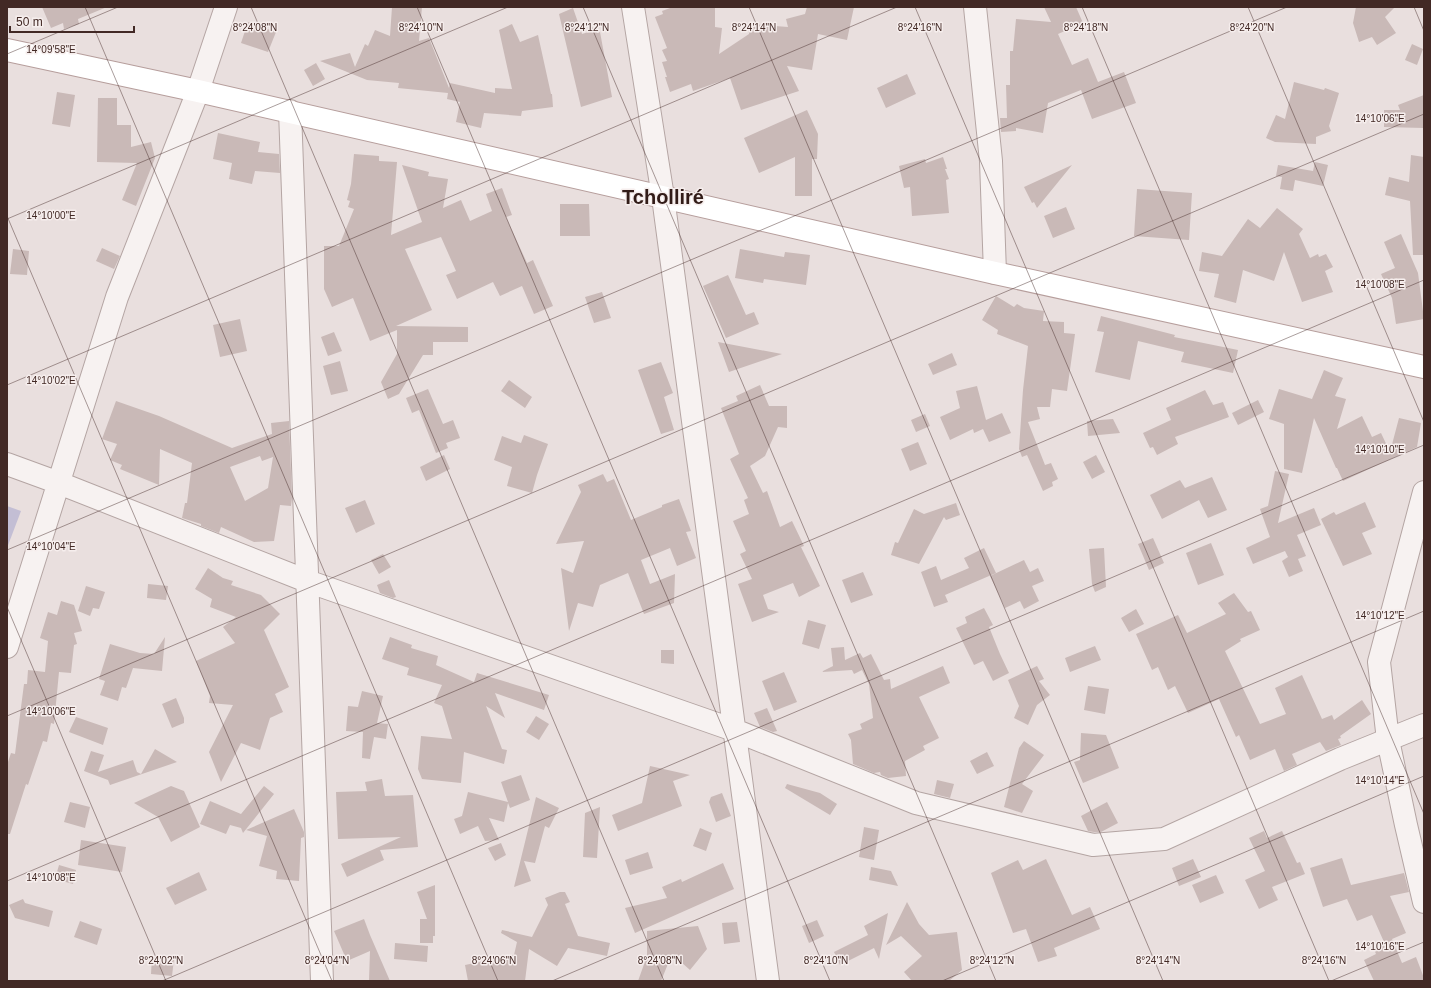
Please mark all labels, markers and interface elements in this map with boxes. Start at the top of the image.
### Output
scale bar [10,8,134,34]
text: 50 m [16,15,43,29]
text: 8°24'08"N [233,22,277,33]
text: 8°24'10"N [399,22,443,33]
text: 8°24'12"N [565,22,609,33]
text: 8°24'14"N [732,22,776,33]
text: 8°24'16"N [898,22,942,33]
text: 8°24'18"N [1064,22,1108,33]
text: 8°24'20"N [1230,22,1274,33]
text: 14°09'58"E [26,44,76,55]
text: 14°10'06"E [1355,113,1405,124]
district label: Tcholliré [622,186,704,208]
text: 14°10'00"E [26,210,76,221]
text: 14°10'08"E [1355,279,1405,290]
text: 14°10'02"E [26,375,76,386]
text: 14°10'10"E [1355,444,1405,455]
text: 14°10'04"E [26,541,76,552]
text: 14°10'12"E [1355,610,1405,621]
text: 14°10'06"E [26,706,76,717]
text: 14°10'14"E [1355,775,1405,786]
text: 14°10'08"E [26,872,76,883]
text: 14°10'16"E [1355,941,1405,952]
text: 8°24'02"N [139,955,183,966]
text: 8°24'04"N [305,955,349,966]
text: 8°24'06"N [472,955,516,966]
text: 8°24'08"N [638,955,682,966]
text: 8°24'10"N [804,955,848,966]
text: 8°24'12"N [970,955,1014,966]
text: 8°24'14"N [1136,955,1180,966]
text: 8°24'16"N [1302,955,1346,966]

